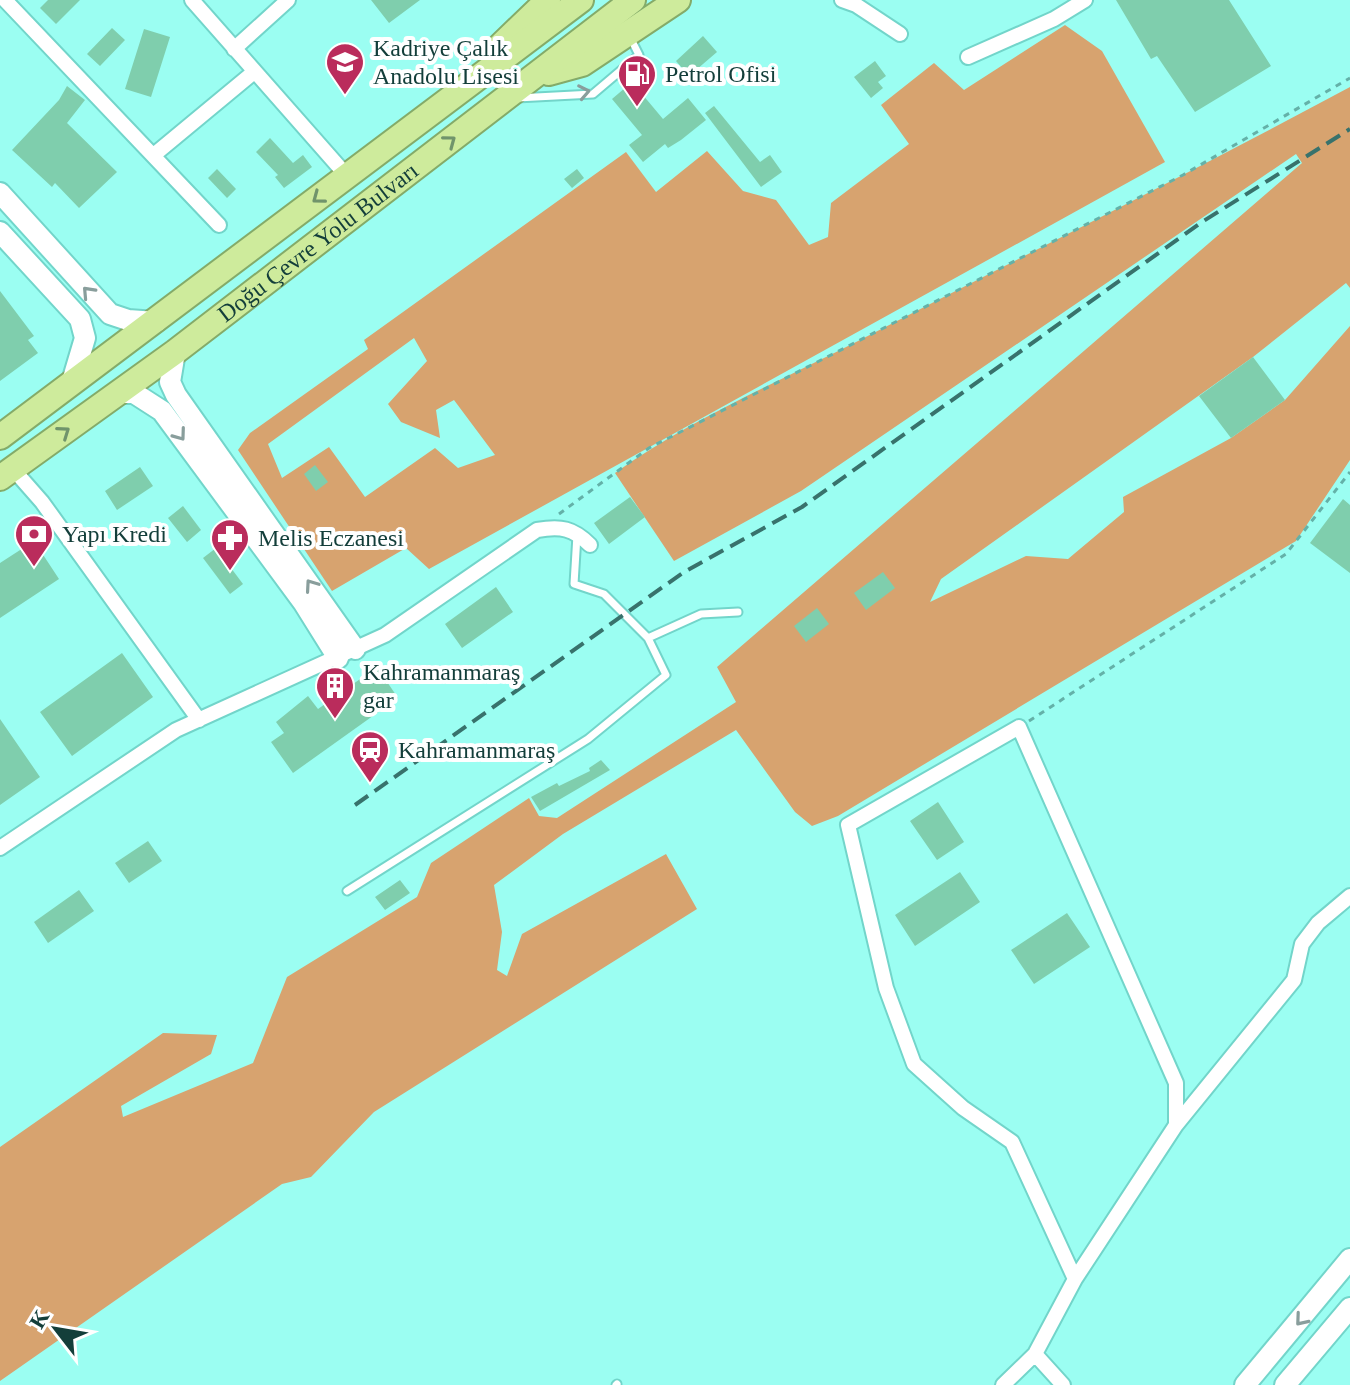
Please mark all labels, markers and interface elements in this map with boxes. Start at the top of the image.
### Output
place label: Kadriye Çalık Anadolu Lisesi [373,35,519,89]
school or university icon: Kadriye Çalık Anadolu Lisesi [324,41,366,96]
fuel station icon: Petrol Ofisi [616,53,658,108]
place label: Petrol Ofisi [665,61,777,87]
one-way arrow [577,85,591,102]
one-way arrow [441,137,456,151]
street label: Doğu Çevre Yolu Bulvarı [213,157,423,327]
one-way arrow [312,189,327,203]
one-way arrow [82,287,97,301]
one-way arrow [171,426,185,441]
one-way arrow [55,428,69,442]
bank icon: Yapı Kredi [13,513,55,568]
pharmacy icon: Melis Eczanesi [209,517,251,572]
place label: Yapı Kredi [62,521,167,547]
place label: Melis Eczanesi [258,525,404,551]
one-way arrow [306,579,321,593]
place label: Kahramanmaraş gar [363,659,520,713]
building icon: Kahramanmaraş gar [314,665,356,720]
station icon: Kahramanmaraş [349,729,391,784]
place label: Kahramanmaraş [398,737,555,763]
north arrow [16,1289,96,1369]
text: K [24,1305,54,1333]
one-way arrow [1296,1310,1311,1325]

